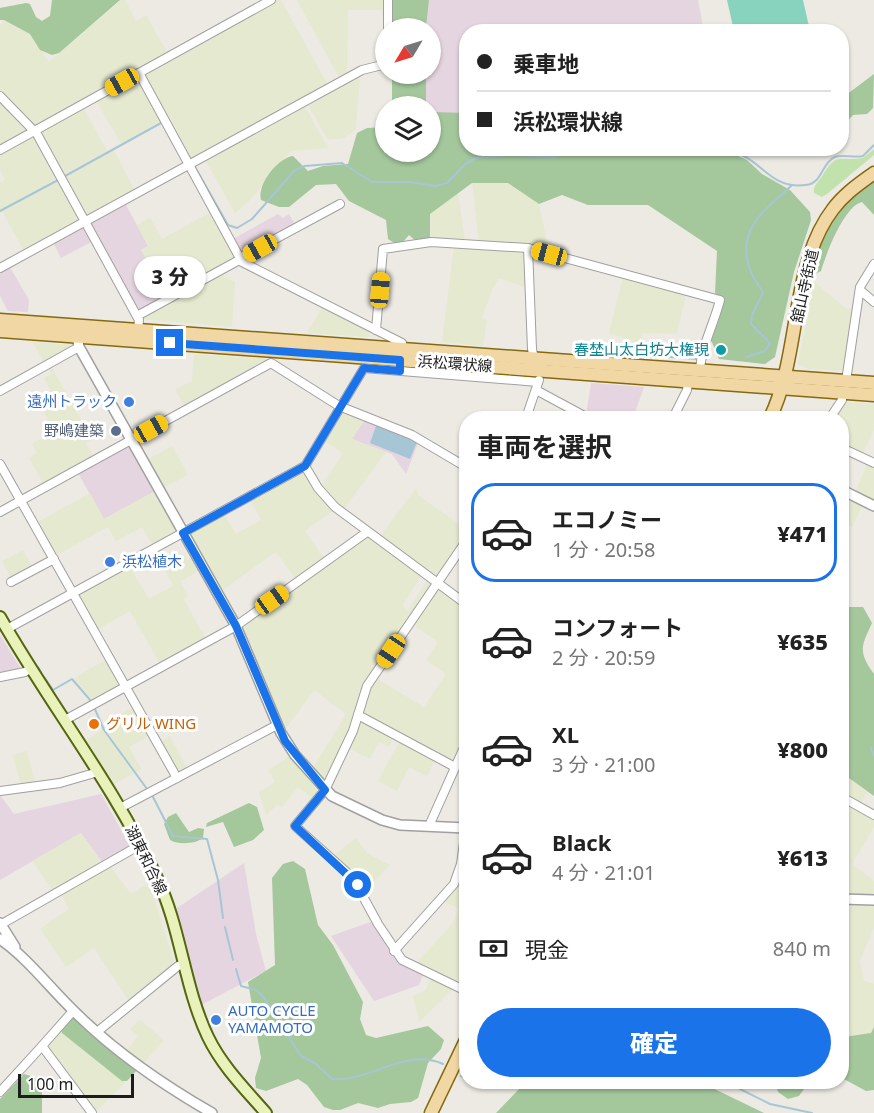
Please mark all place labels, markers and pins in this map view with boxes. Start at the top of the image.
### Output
place label: 春埜山太白坊大権現 [574,339,709,359]
marker: 春埜山太白坊大権現 [714,343,728,357]
place label: 遠州トラック [27,391,117,411]
marker: 遠州トラック [122,395,136,409]
place label: 野嶋建築 [44,420,104,440]
marker: 野嶋建築 [109,424,123,438]
place label: 浜松植木 [122,551,182,571]
marker: 浜松植木 [103,555,117,569]
place label: グリル WING [106,713,196,733]
marker: グリル WING [87,717,101,731]
place label: AUTO CYCLE YAMAMOTO [228,1000,316,1037]
marker: AUTO CYCLE YAMAMOTO [209,1013,223,1027]

